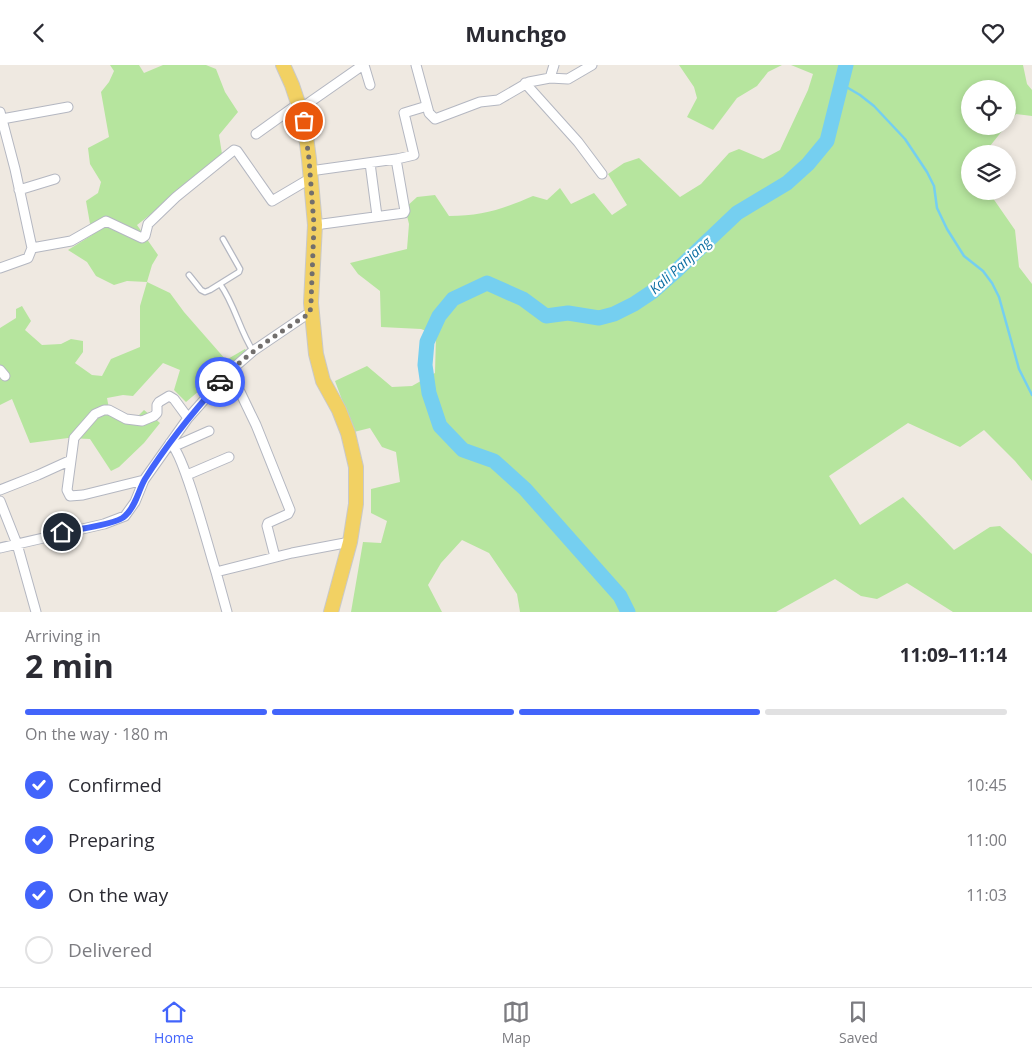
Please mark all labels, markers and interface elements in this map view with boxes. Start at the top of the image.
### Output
text: Munchgo [465,18,567,48]
icon: back [25,19,53,47]
icon: heart [979,19,1007,47]
map controls [961,80,1016,200]
button: locate [961,80,1016,135]
pin [283,100,325,142]
icon: bag [290,107,318,135]
button: layers [961,145,1016,200]
water label: Kali Panjang [645,232,716,298]
courier [195,357,245,407]
icon: car [206,368,234,396]
pin [41,511,83,553]
icon: home [48,518,76,546]
text: Arriving in [25,625,101,647]
text: 11:09–11:14 [900,642,1007,668]
text: 2 min [25,644,114,687]
text: On the way · 180 m [25,723,168,745]
icon: check [25,771,53,799]
text: Confirmed [68,772,162,798]
text: 10:45 [966,774,1007,796]
icon: check [25,826,53,854]
text: Preparing [68,827,155,853]
text: 11:00 [966,829,1007,851]
icon: check [25,881,53,909]
text: On the way [68,882,168,908]
text: 11:03 [966,884,1007,906]
text: Delivered [68,937,152,963]
tab: Home [154,998,194,1047]
tab: Map [502,998,531,1047]
tab: Saved [839,998,878,1047]

